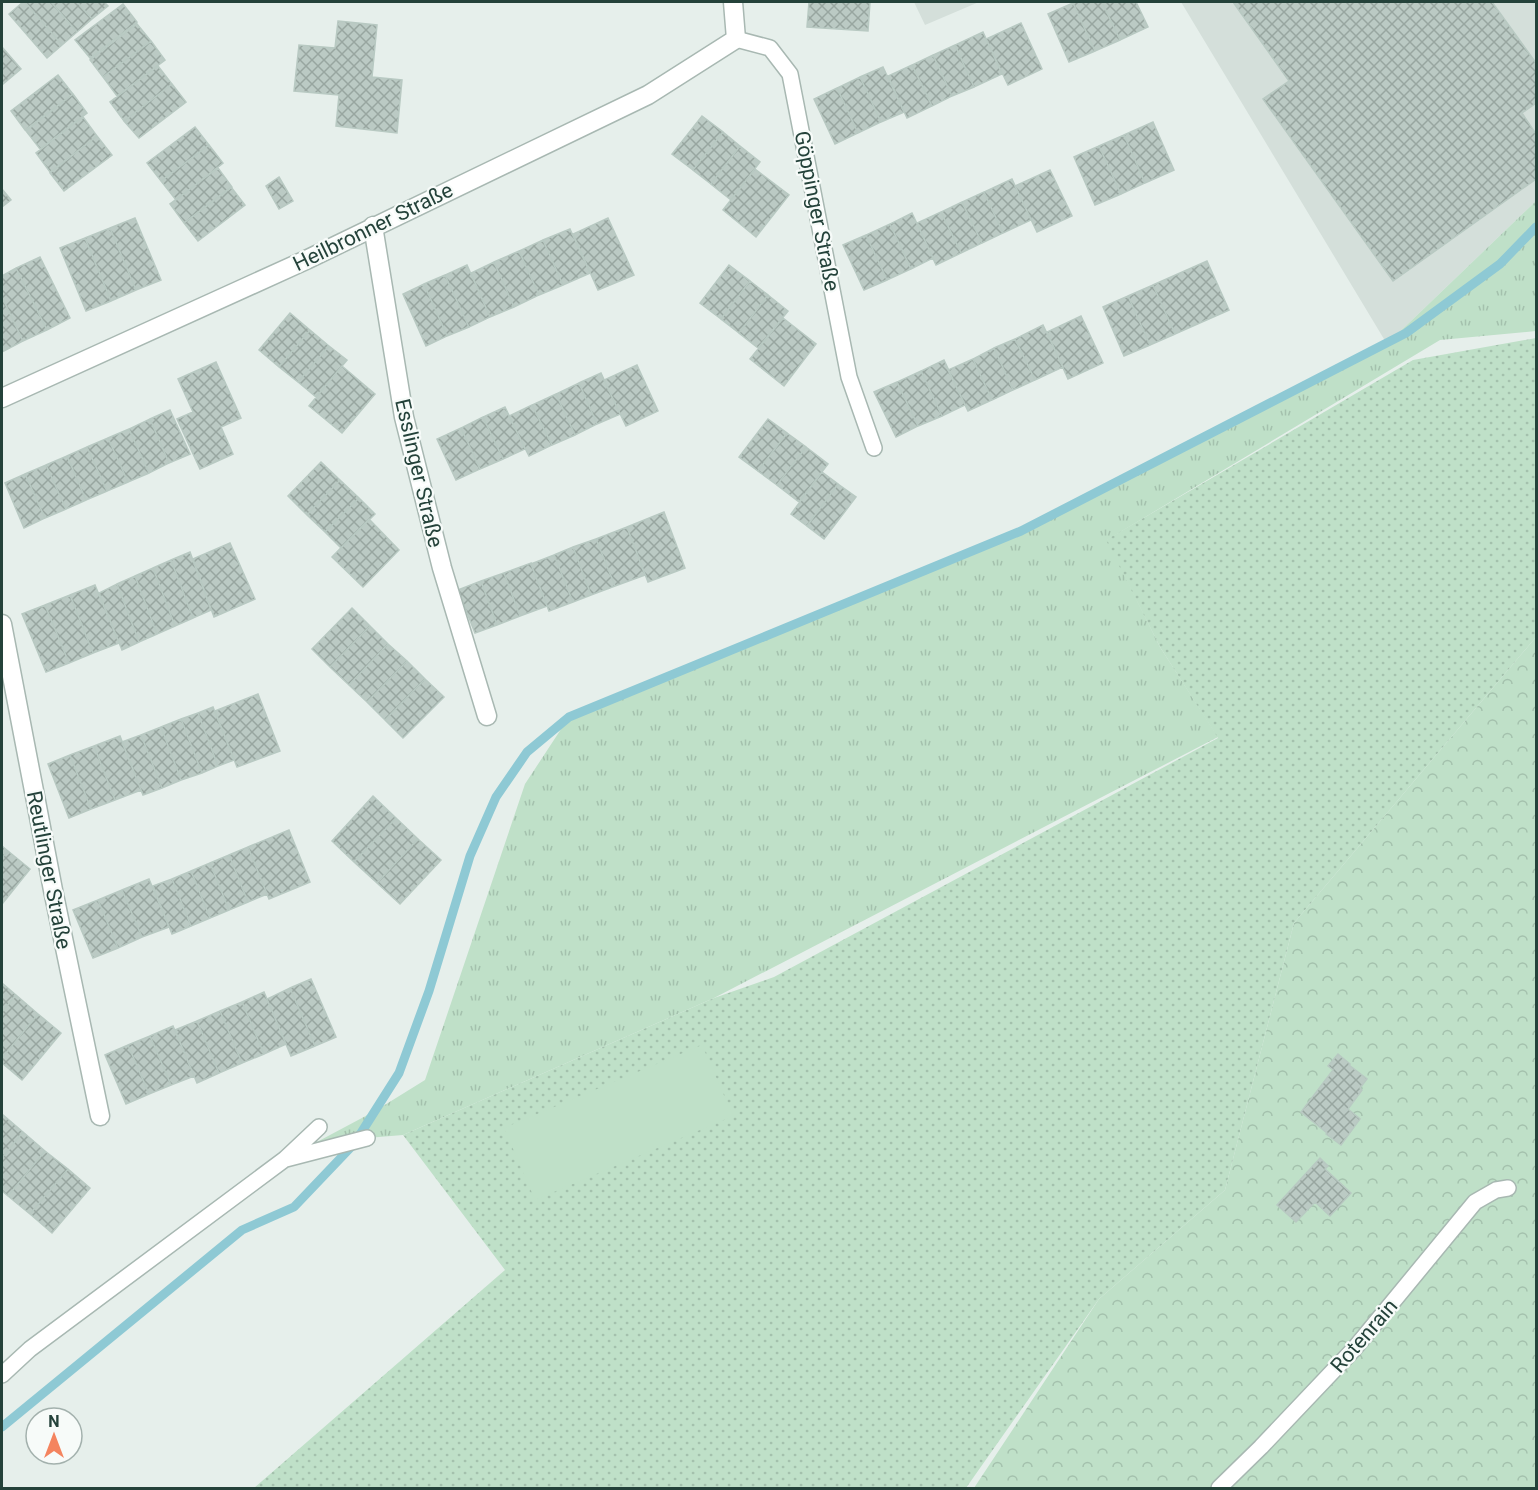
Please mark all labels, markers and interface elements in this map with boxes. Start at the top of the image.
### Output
street label: Göppinger Straße [790,129,844,293]
street label: Heilbronner Straße [289,178,457,276]
street label: Esslinger Straße [390,396,448,550]
street label: Reutlinger Straße [22,789,76,951]
street label: Rotenrain [1326,1294,1402,1378]
north arrow [24,1406,84,1466]
text: N [48,1412,60,1431]

